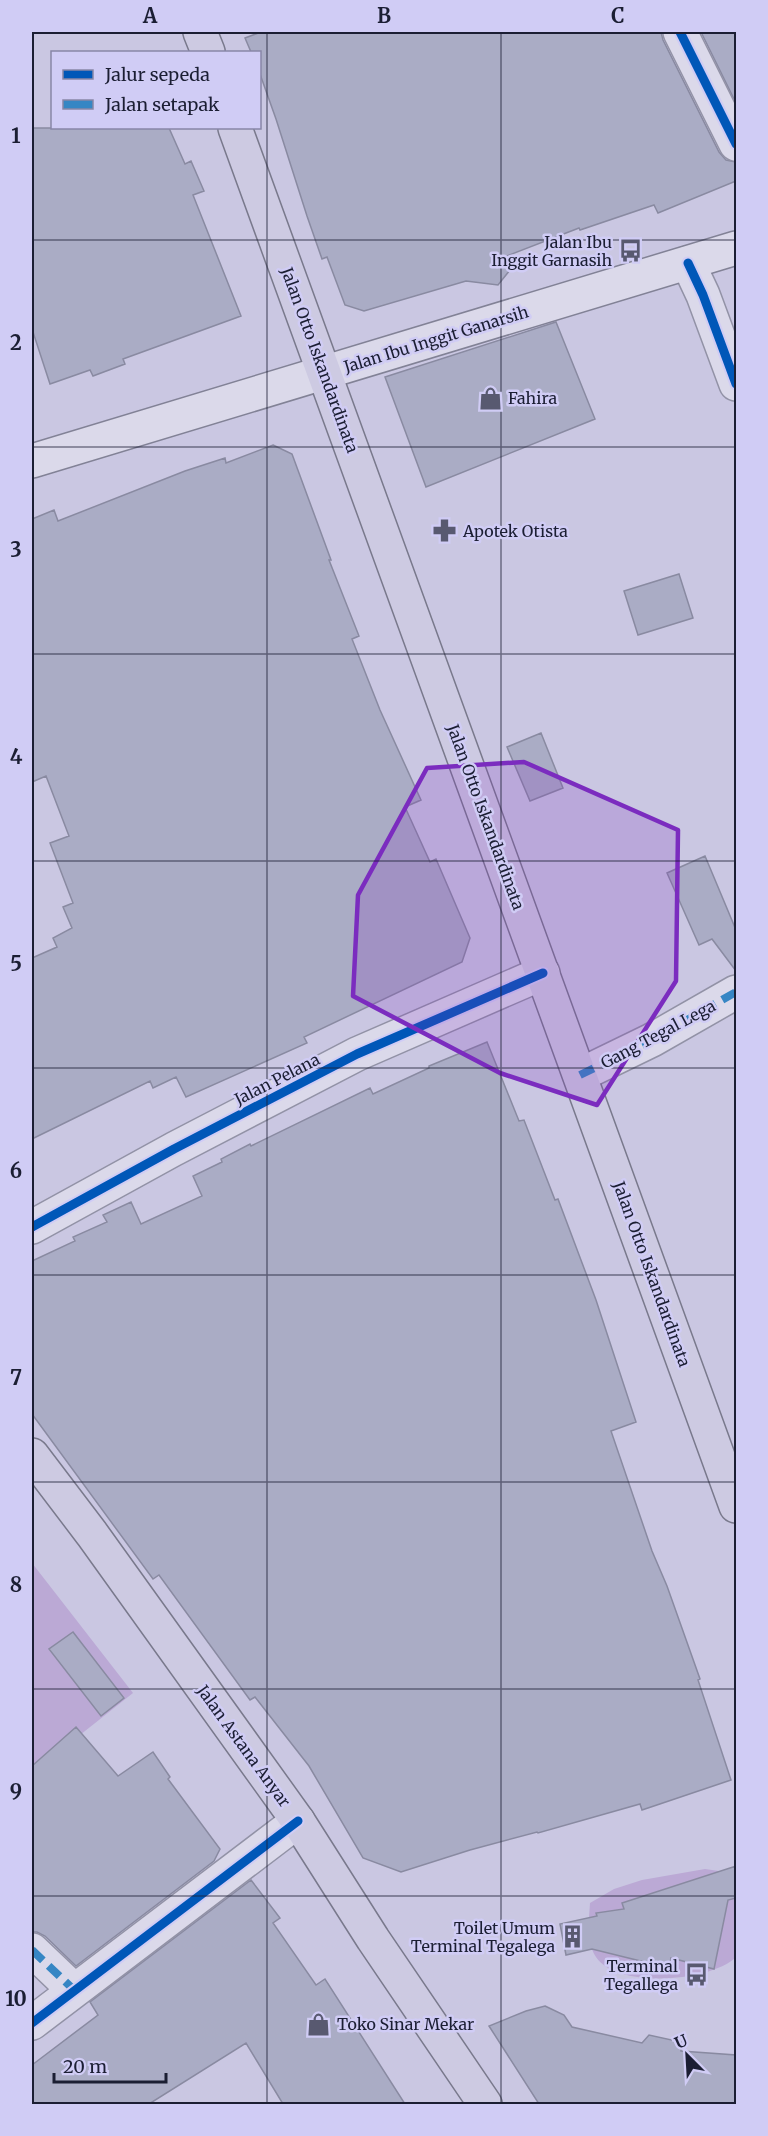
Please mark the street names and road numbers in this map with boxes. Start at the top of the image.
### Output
street label: Jalan Otto Iskandardinata [277,264,363,456]
street label: Jalan Ibu Inggit Ganarsih [340,301,531,377]
street label: Jalan Otto Iskandardinata [443,721,529,913]
street label: Gang Tegal Lega [597,995,719,1073]
street label: Jalan Pelana [230,1049,323,1110]
street label: Jalan Otto Iskandardinata [609,1178,695,1370]
street label: Jalan Astana Anyar [193,1680,295,1811]

